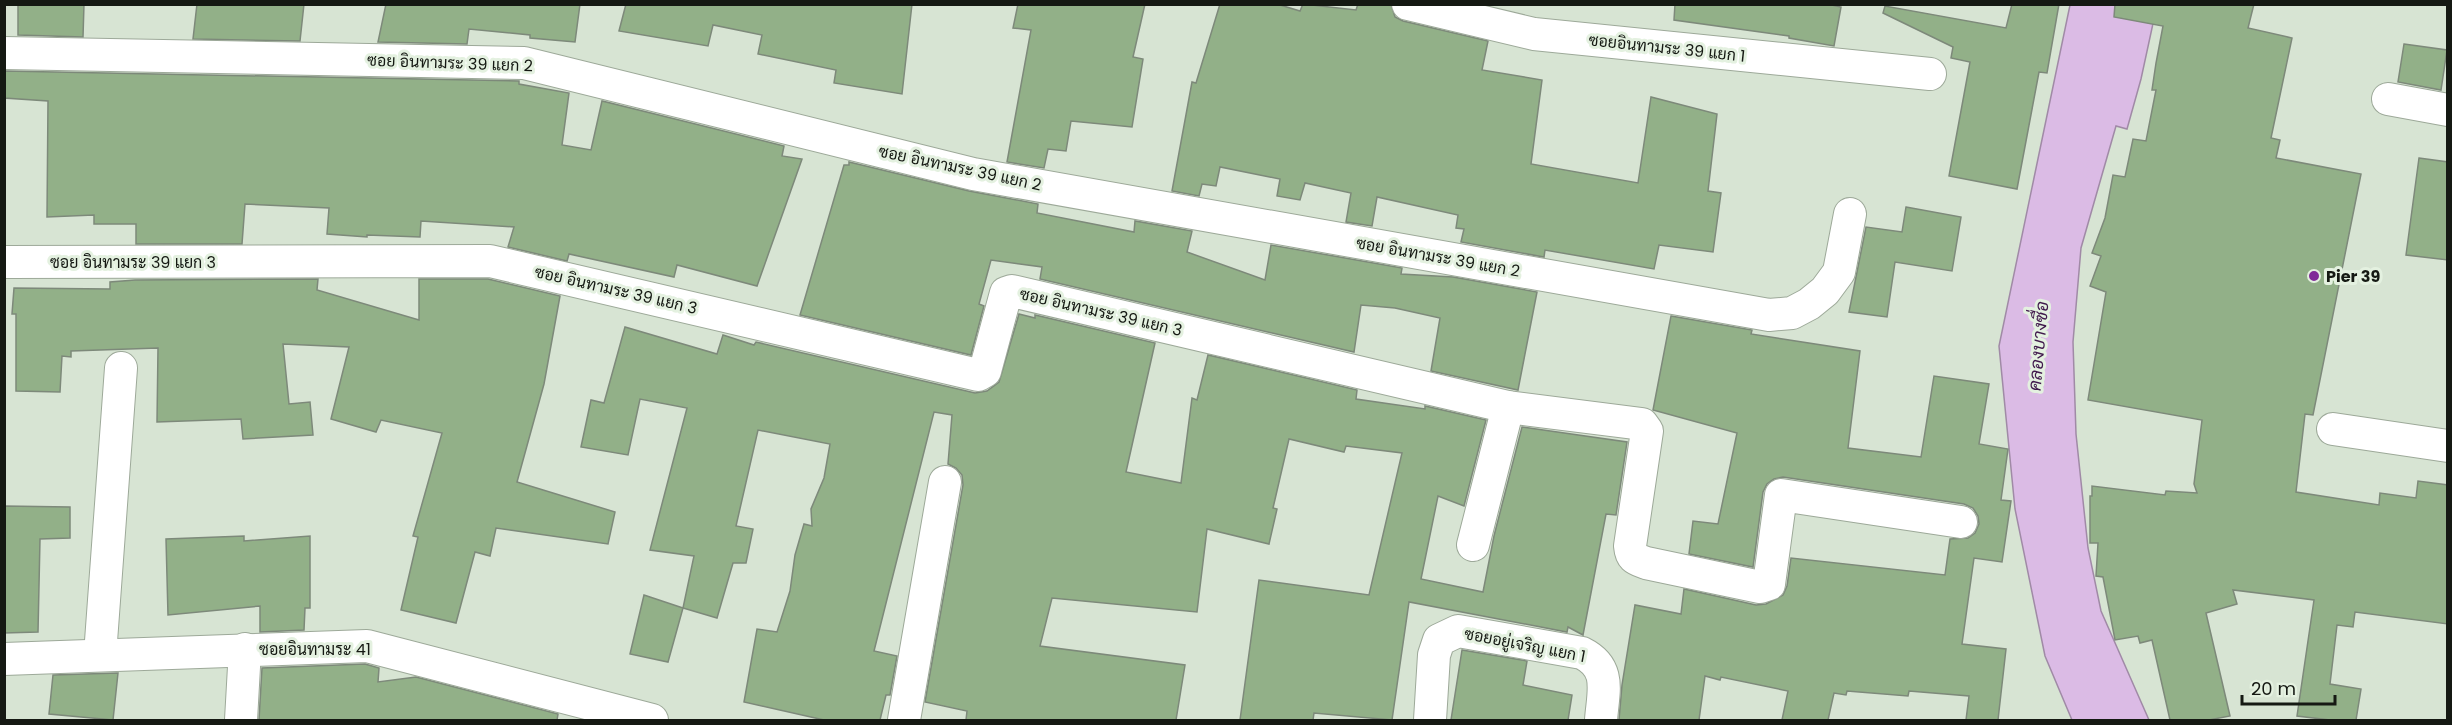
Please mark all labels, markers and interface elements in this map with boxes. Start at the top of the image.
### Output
street label: ซอยอินทามระ 39 แยก 1 [1588,28,1746,68]
street label: ซอย อินทามระ 39 แยก 2 [367,49,533,77]
street label: ซอย อินทามระ 39 แยก 2 [877,140,1043,196]
street label: ซอย อินทามระ 39 แยก 2 [1354,231,1522,283]
street label: ซอย อินทามระ 39 แยก 3 [50,251,216,274]
street label: ซอย อินทามระ 39 แยก 3 [533,260,699,320]
place label: Pier 39 [2326,265,2380,288]
marker: Pier 39 [2307,269,2321,283]
street label: ซอย อินทามระ 39 แยก 3 [1018,282,1184,342]
water label: คลองบางซื่อ [2019,300,2054,392]
street label: ซอยอยู่เจริญ แยก 1 [1462,622,1588,668]
street label: ซอยอินทามระ 41 [259,638,371,661]
scale bar [2242,668,2335,706]
text: 20 m [2251,676,2296,701]

